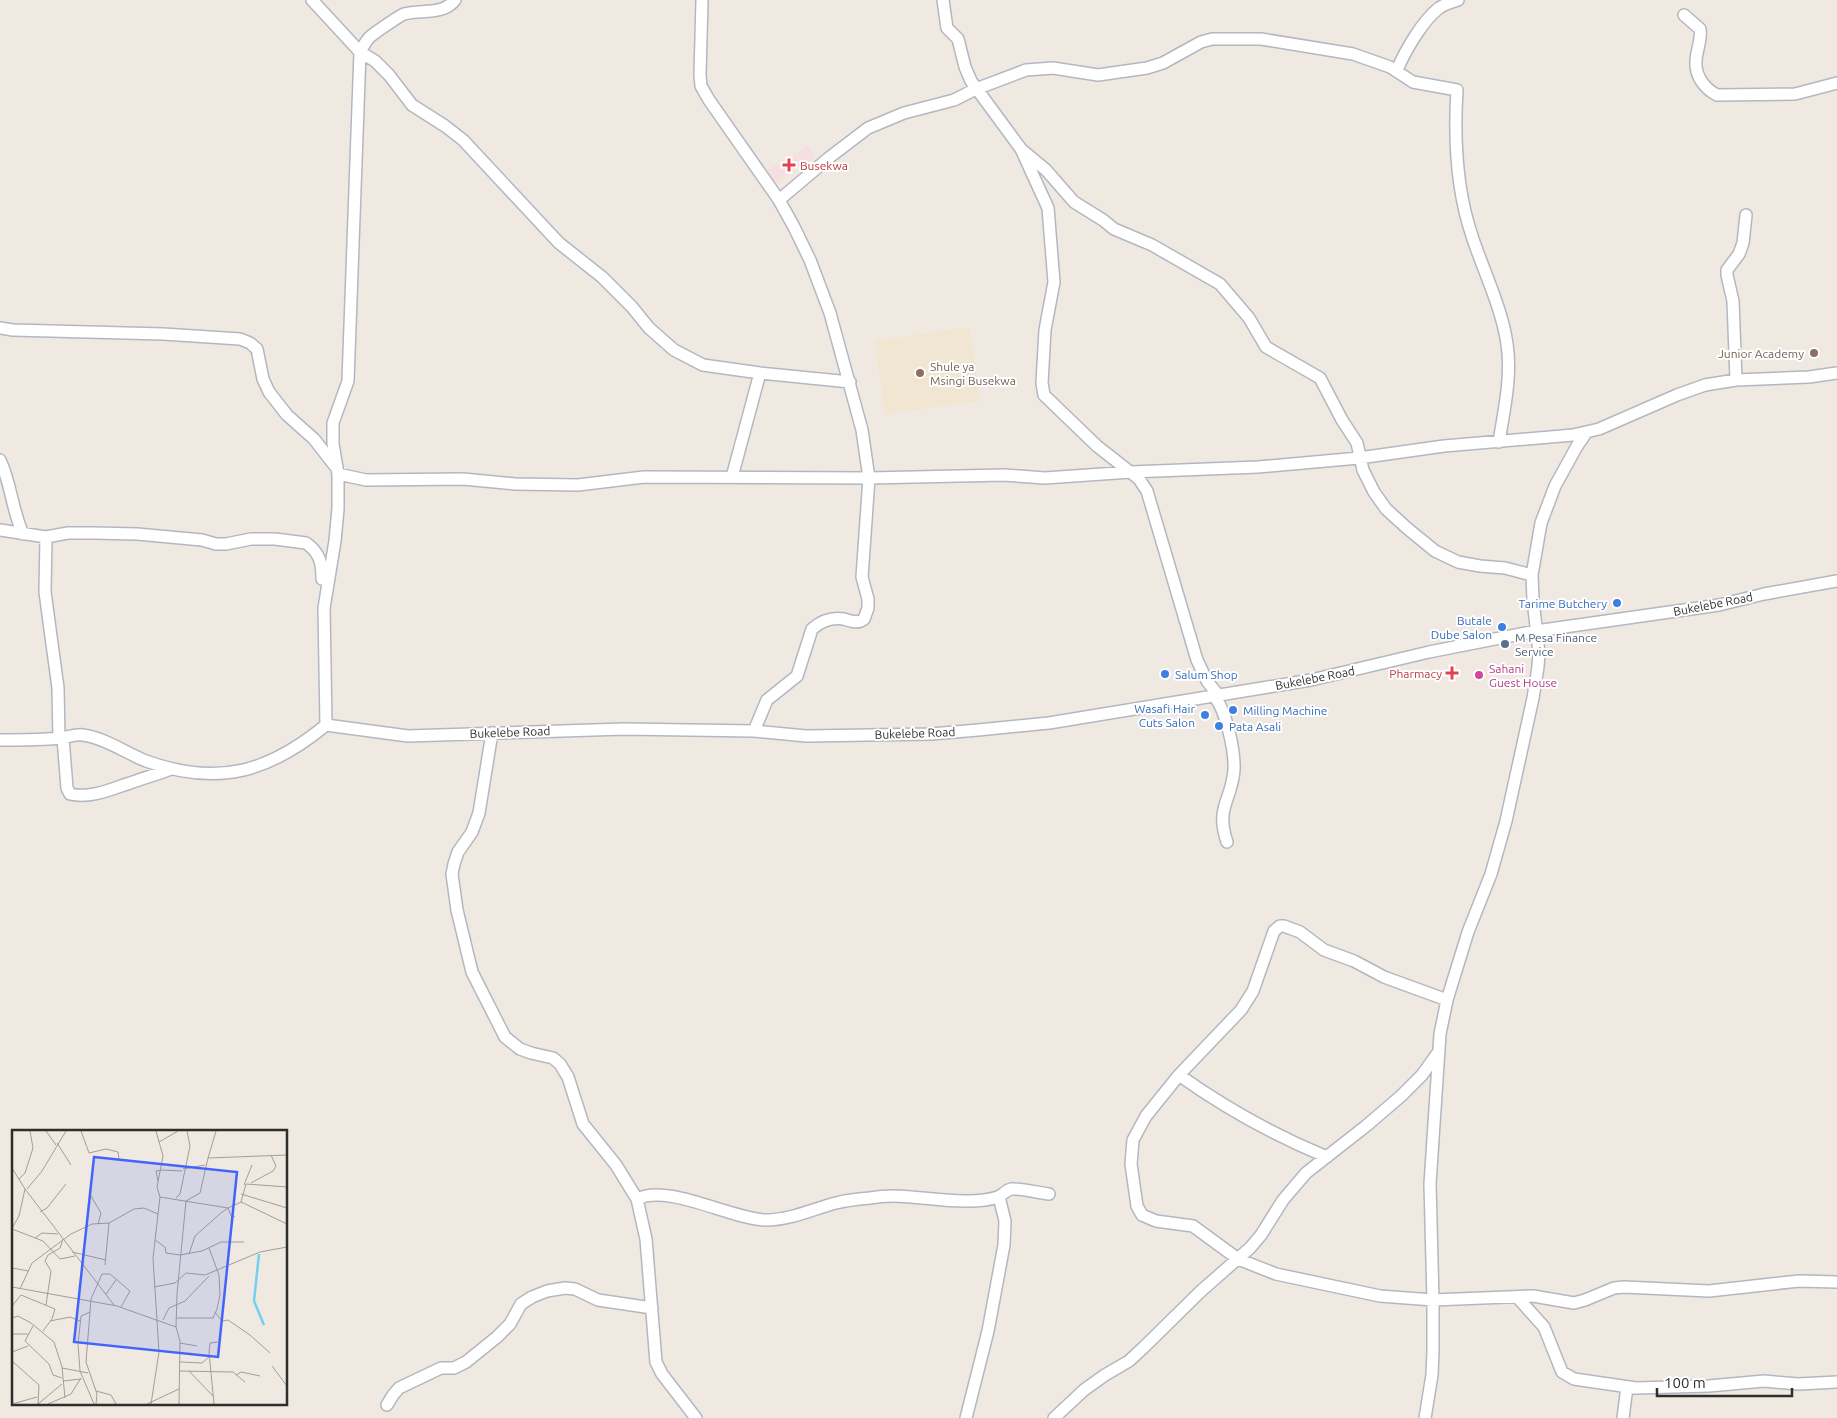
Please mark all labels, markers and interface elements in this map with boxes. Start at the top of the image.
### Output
marker: Busekwa [782,158,796,172]
place label: Busekwa [800,159,848,172]
place label: Junior Academy [1718,347,1804,360]
marker: Junior Academy [1808,347,1820,359]
place label: Shule ya Msingi Busekwa [930,360,1016,387]
marker: Shule ya Msingi Busekwa [914,367,926,379]
street label: Bukelebe Road [1672,590,1754,618]
place label: Tarime Butchery [1519,597,1607,610]
marker: Tarime Butchery [1611,597,1623,609]
place label: Butale Dube Salon [1431,614,1492,641]
marker: Butale Dube Salon [1496,621,1508,633]
place label: M Pesa Finance Service [1515,631,1597,658]
marker: M Pesa Finance Service [1499,638,1511,650]
place label: Sahani Guest House [1489,662,1557,689]
street label: Bukelebe Road [1274,664,1356,692]
place label: Pharmacy [1389,667,1442,680]
marker: Pharmacy [1446,667,1458,679]
marker: Salum Shop [1159,668,1171,680]
place label: Salum Shop [1175,668,1238,681]
marker: Sahani Guest House [1473,669,1485,681]
place label: Wasafi Hair Cuts Salon [1134,702,1195,729]
marker: Milling Machine [1227,704,1239,716]
place label: Milling Machine [1243,704,1327,717]
marker: Wasafi Hair Cuts Salon [1199,709,1211,721]
marker: Pata Asali [1213,720,1225,732]
place label: Pata Asali [1229,720,1281,733]
street label: Bukelebe Road [469,724,551,740]
street label: Bukelebe Road [874,725,956,741]
inset map [12,1130,288,1406]
scale bar [1657,1366,1792,1398]
text: 100 m [1664,1374,1706,1391]

